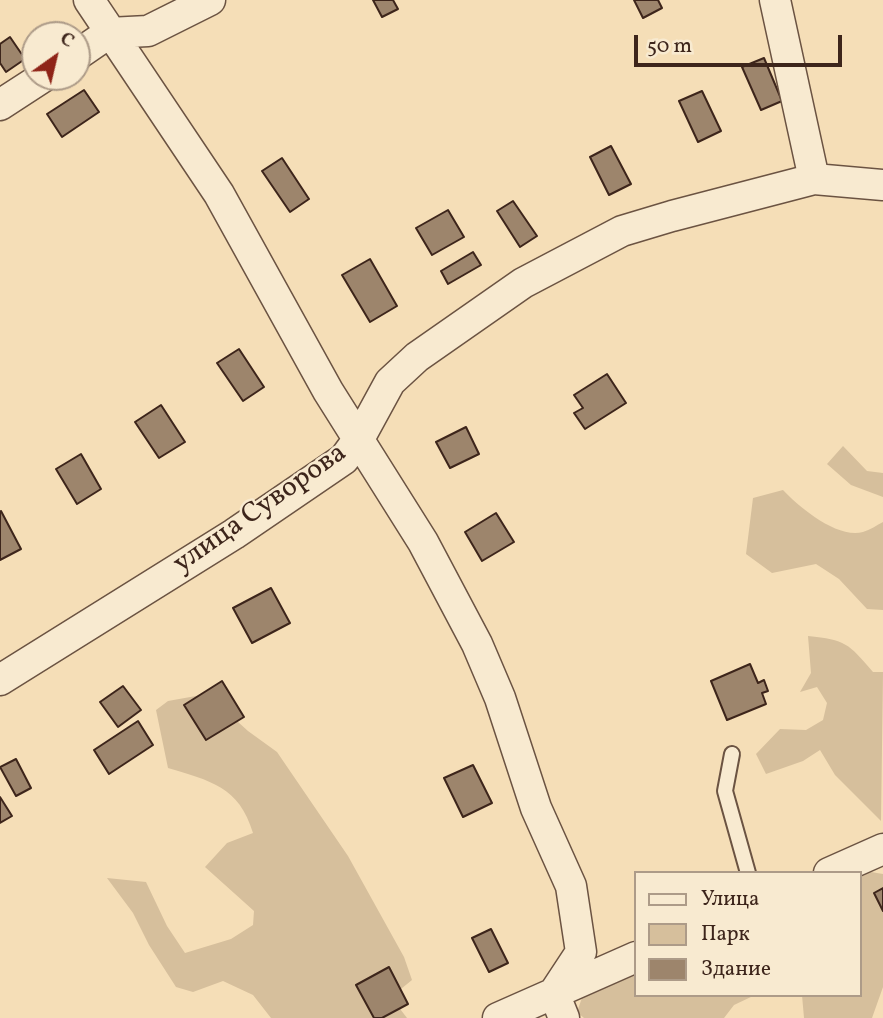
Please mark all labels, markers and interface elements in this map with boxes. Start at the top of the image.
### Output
north arrow [21,21,91,91]
scale bar [638,21,846,65]
text: С [54,26,79,54]
text: 50 m [647,32,692,61]
street label: улица Суворова [168,438,354,582]
legend [634,871,862,997]
text: Улица [701,885,759,914]
text: Парк [701,920,750,949]
text: Здание [701,955,771,984]

